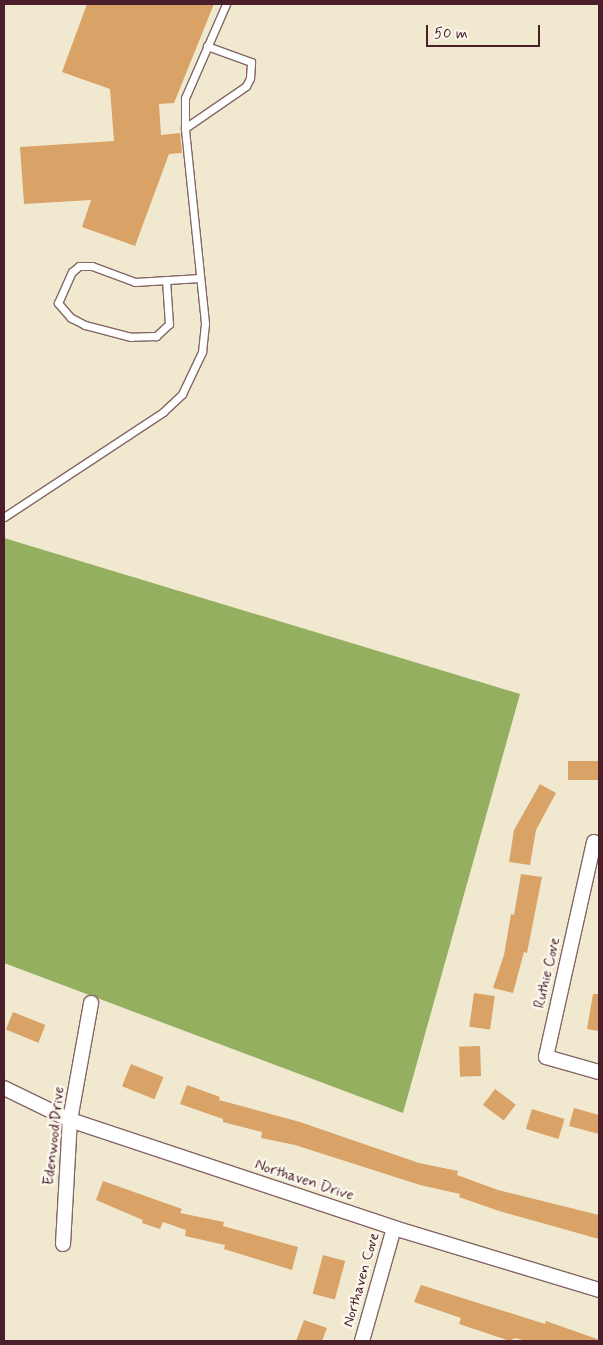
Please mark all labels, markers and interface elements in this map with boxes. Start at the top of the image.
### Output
scale bar [428,15,542,47]
text: 50 m [434,24,468,44]
street label: Ruthie Cove [531,936,565,1010]
street label: Edenwood Drive [41,1086,69,1186]
street label: Northaven Drive [253,1157,355,1205]
street label: Northaven Cove [340,1230,384,1330]

